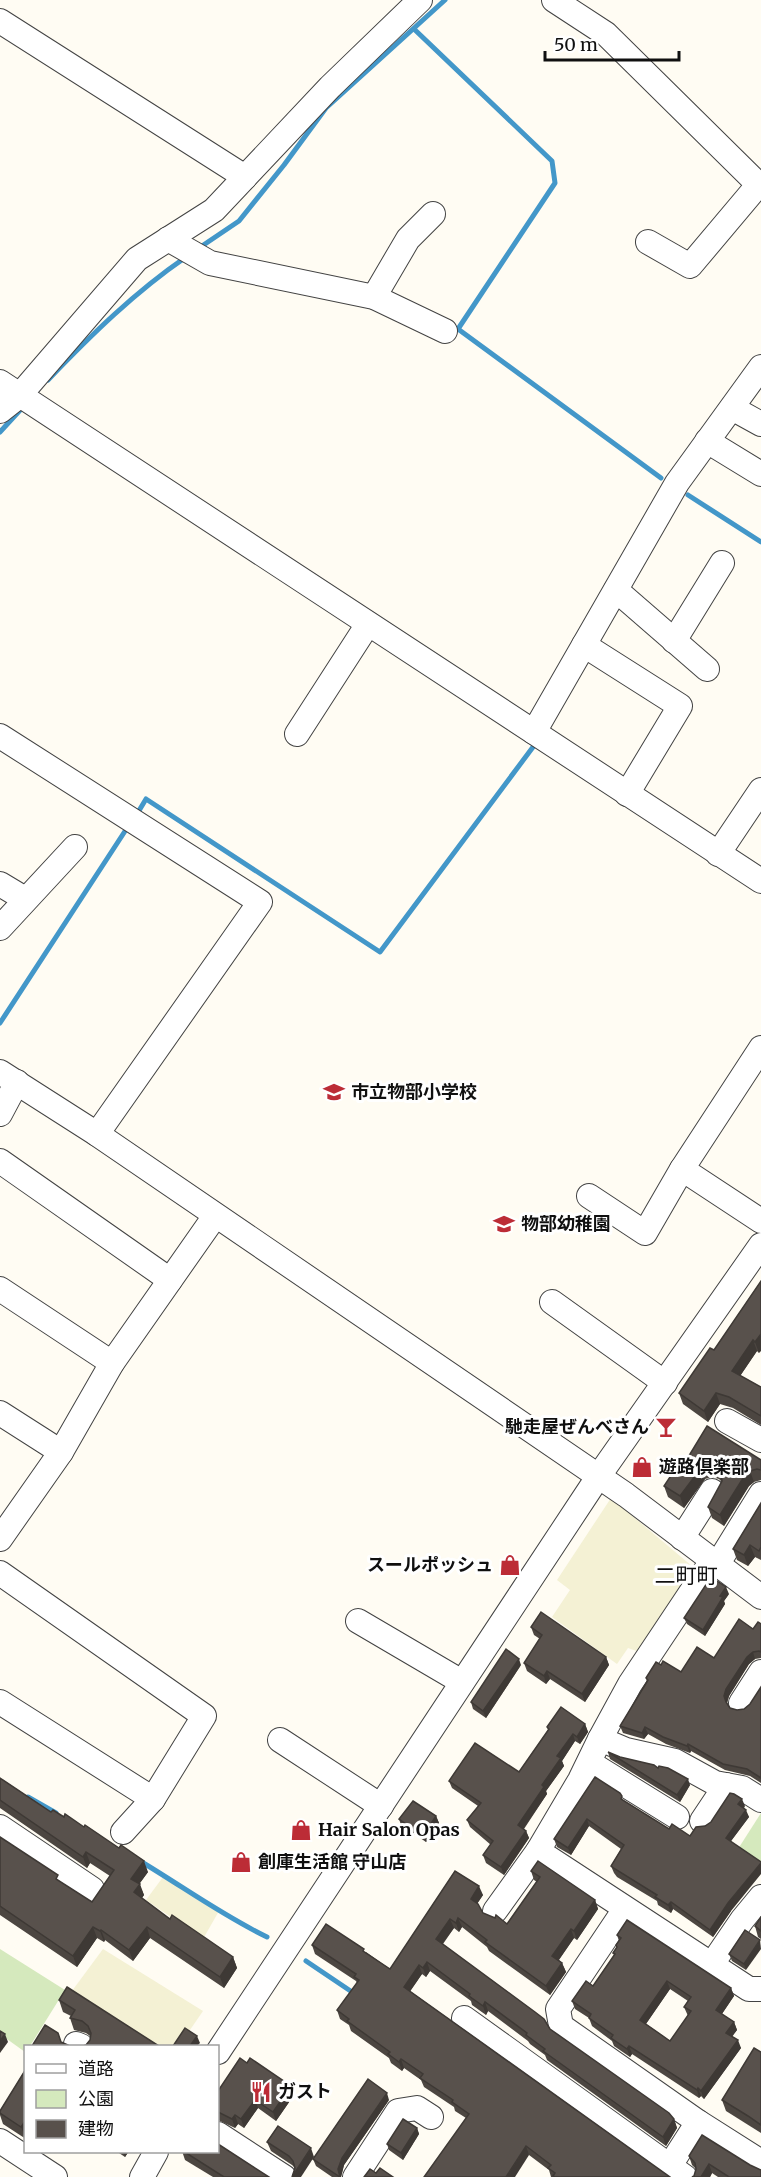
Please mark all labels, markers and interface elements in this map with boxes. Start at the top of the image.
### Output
scale bar [545,24,678,62]
text: 50 m [554,33,598,56]
school or university icon: 市立物部小学校 [322,1080,346,1104]
place label: 市立物部小学校 [351,1080,477,1103]
school or university icon: 物部幼稚園 [492,1212,516,1236]
place label: 物部幼稚園 [521,1212,611,1235]
place label: 馳走屋ぜんべさん [505,1415,649,1438]
bar icon: 馳走屋ぜんべさん [654,1415,678,1439]
shop icon: 遊路倶楽部 [630,1455,654,1479]
place label: 遊路倶楽部 [659,1455,749,1478]
place label: スールポッシュ [367,1553,493,1576]
shop icon: スールポッシュ [498,1553,522,1577]
district label: 二町町 [655,1562,718,1589]
shop icon: Hair Salon Opas [289,1818,313,1842]
place label: Hair Salon Opas [318,1818,460,1841]
shop icon: 創庫生活館 守山店 [229,1850,253,1874]
place label: 創庫生活館 守山店 [258,1850,406,1873]
legend [24,2045,219,2153]
text: 道路 [78,2057,114,2080]
restaurant icon: ガスト [249,2080,273,2104]
place label: ガスト [278,2080,332,2103]
text: 公園 [78,2087,114,2110]
text: 建物 [78,2117,114,2140]

